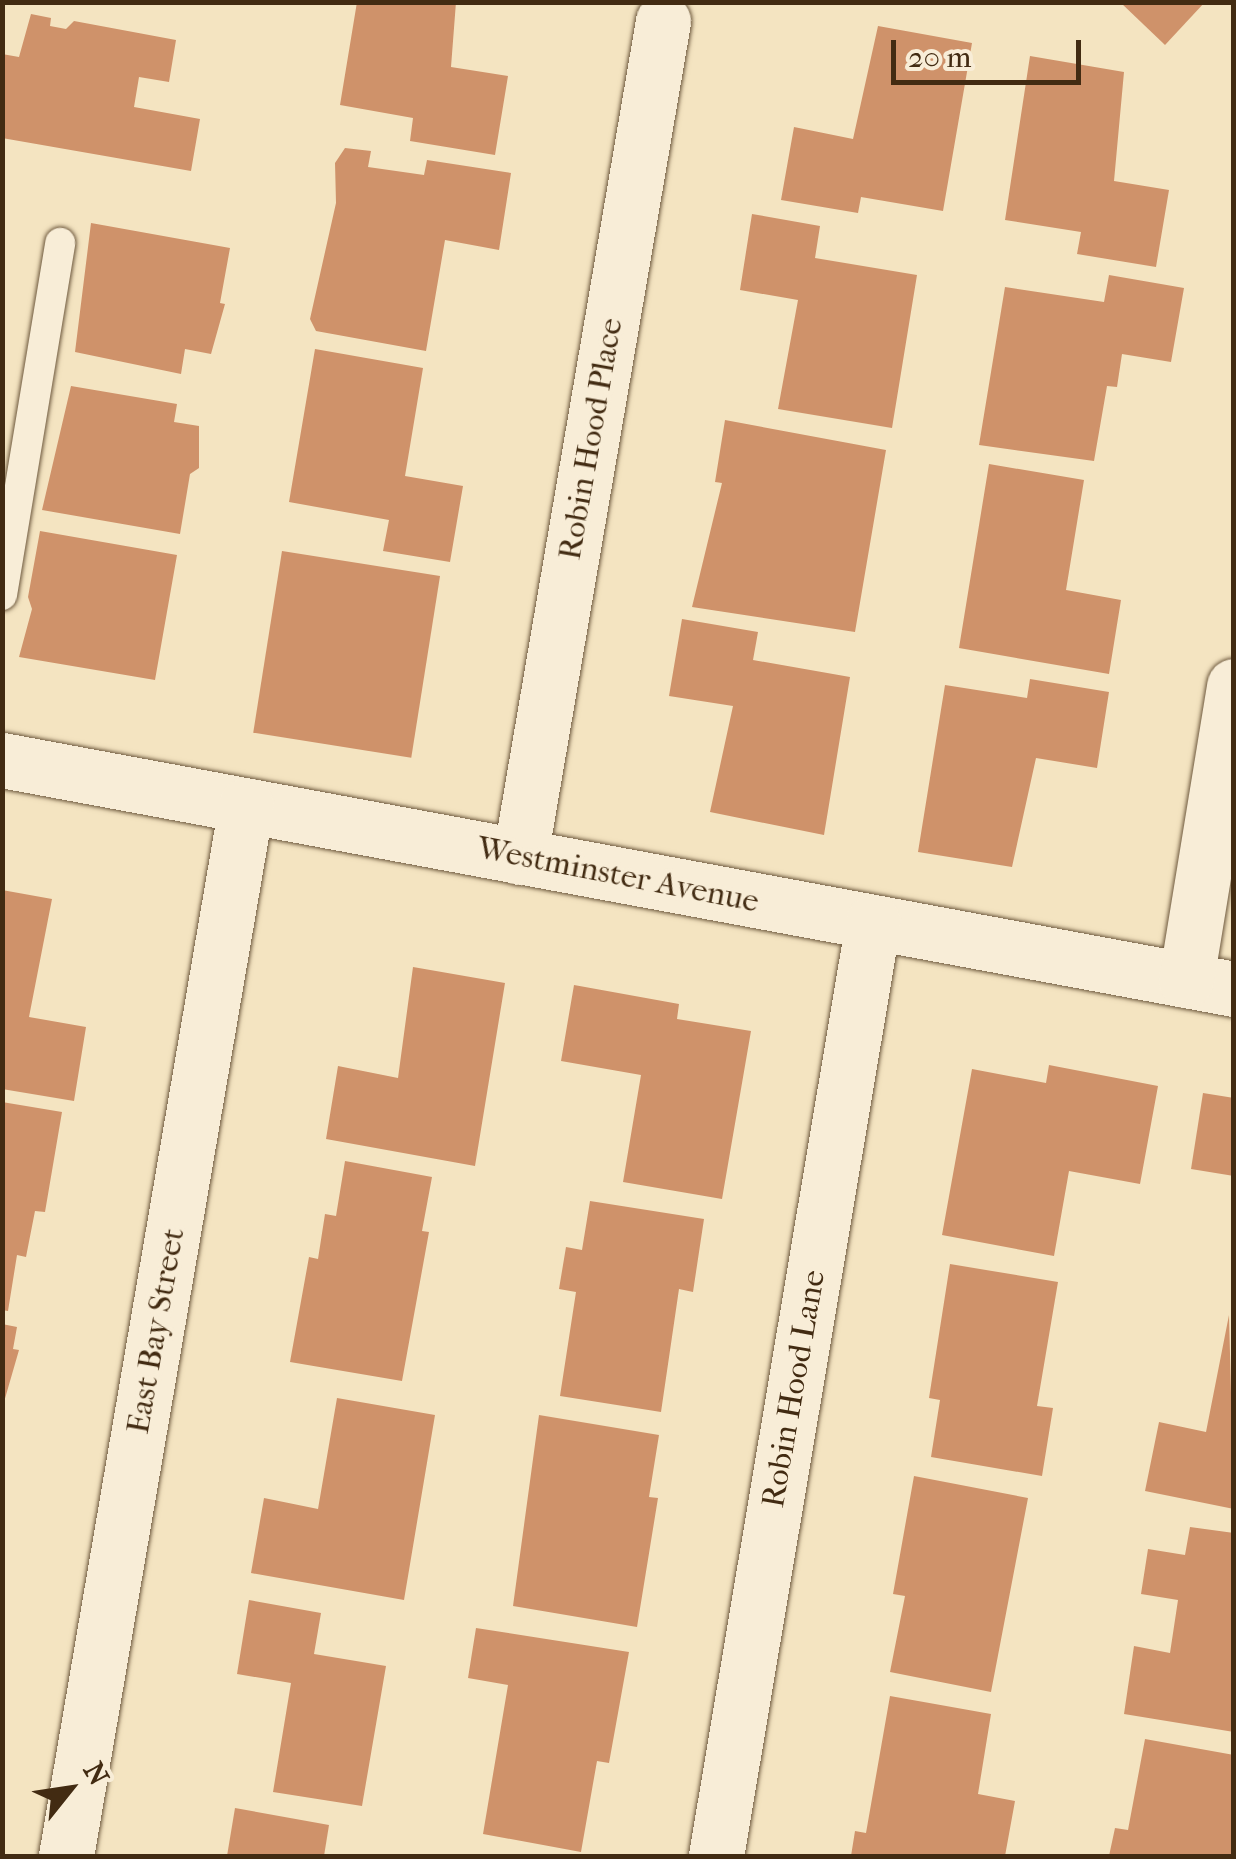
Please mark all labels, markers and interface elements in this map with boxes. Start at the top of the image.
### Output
scale bar [896,20,1086,82]
text: 20 m [908,40,971,75]
street label: Robin Hood Place [551,315,631,563]
street label: Westminster Avenue [474,829,762,921]
street label: East Bay Street [119,1225,193,1437]
street label: Robin Hood Lane [754,1267,834,1511]
north arrow [20,1739,120,1839]
text: N [77,1756,116,1791]

